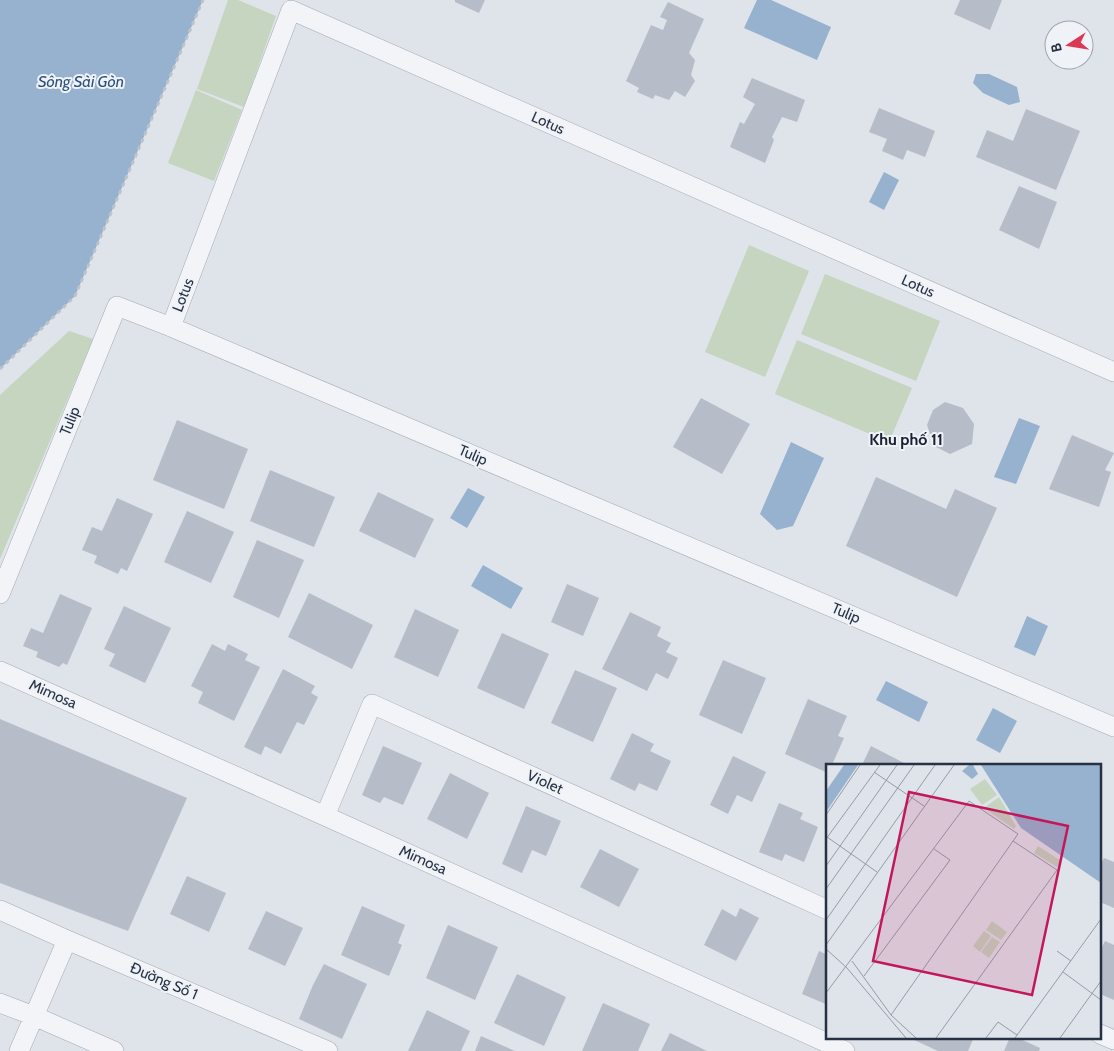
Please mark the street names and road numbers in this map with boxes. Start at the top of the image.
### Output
street label: Lotus [529,108,567,138]
street label: Lotus [899,271,937,301]
street label: Lotus [168,276,198,314]
street label: Tulip [56,404,84,438]
street label: Tulip [456,441,490,469]
street label: Tulip [829,599,863,627]
street label: Mimosa [26,676,80,713]
street label: Violet [524,766,566,798]
street label: Mimosa [396,842,450,879]
street label: Đường Số 1 [128,959,200,1003]

